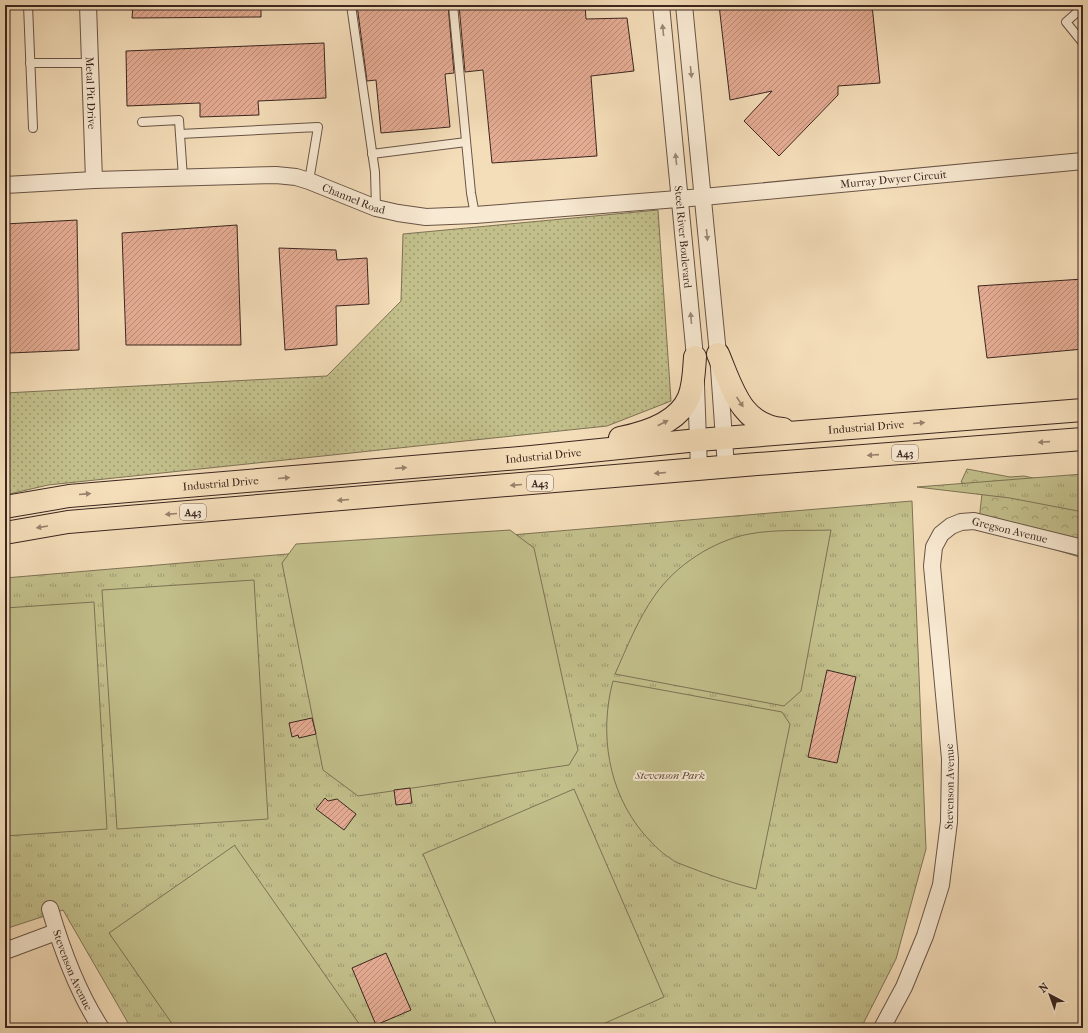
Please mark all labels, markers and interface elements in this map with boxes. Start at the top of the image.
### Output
one-way arrow [660,24,667,36]
street label: Metal Pit Drive [83,56,98,130]
one-way arrow [687,66,694,78]
one-way arrow [673,153,680,165]
street label: Murray Dwyer Circuit [840,168,947,191]
street label: Channel Road [320,181,387,217]
street label: Steel River Boulevard [671,185,694,290]
one-way arrow [703,229,710,241]
one-way arrow [688,312,695,324]
one-way arrow [736,397,744,407]
street label: Industrial Drive [828,418,905,437]
one-way arrow [913,419,925,426]
one-way arrow [657,420,669,426]
one-way arrow [1038,439,1050,446]
road number: A43 [892,445,918,461]
street label: Industrial Drive [505,446,583,466]
one-way arrow [867,452,879,459]
one-way arrow [395,465,408,471]
one-way arrow [654,469,666,476]
street label: Industrial Drive [182,474,260,493]
one-way arrow [278,474,290,481]
road number: A43 [527,475,553,491]
one-way arrow [510,482,522,488]
one-way arrow [79,491,91,498]
one-way arrow [337,496,349,503]
road number: A43 [180,504,206,520]
one-way arrow [165,511,177,517]
street label: Gregson Avenue [971,515,1050,546]
one-way arrow [36,524,48,530]
street label: Stevenson Avenue [942,743,957,830]
park label: Stevenson Park [634,769,705,782]
street label: Stevenson Avenue [50,928,95,1013]
north arrow [1030,975,1070,1015]
text: N [1036,980,1052,995]

